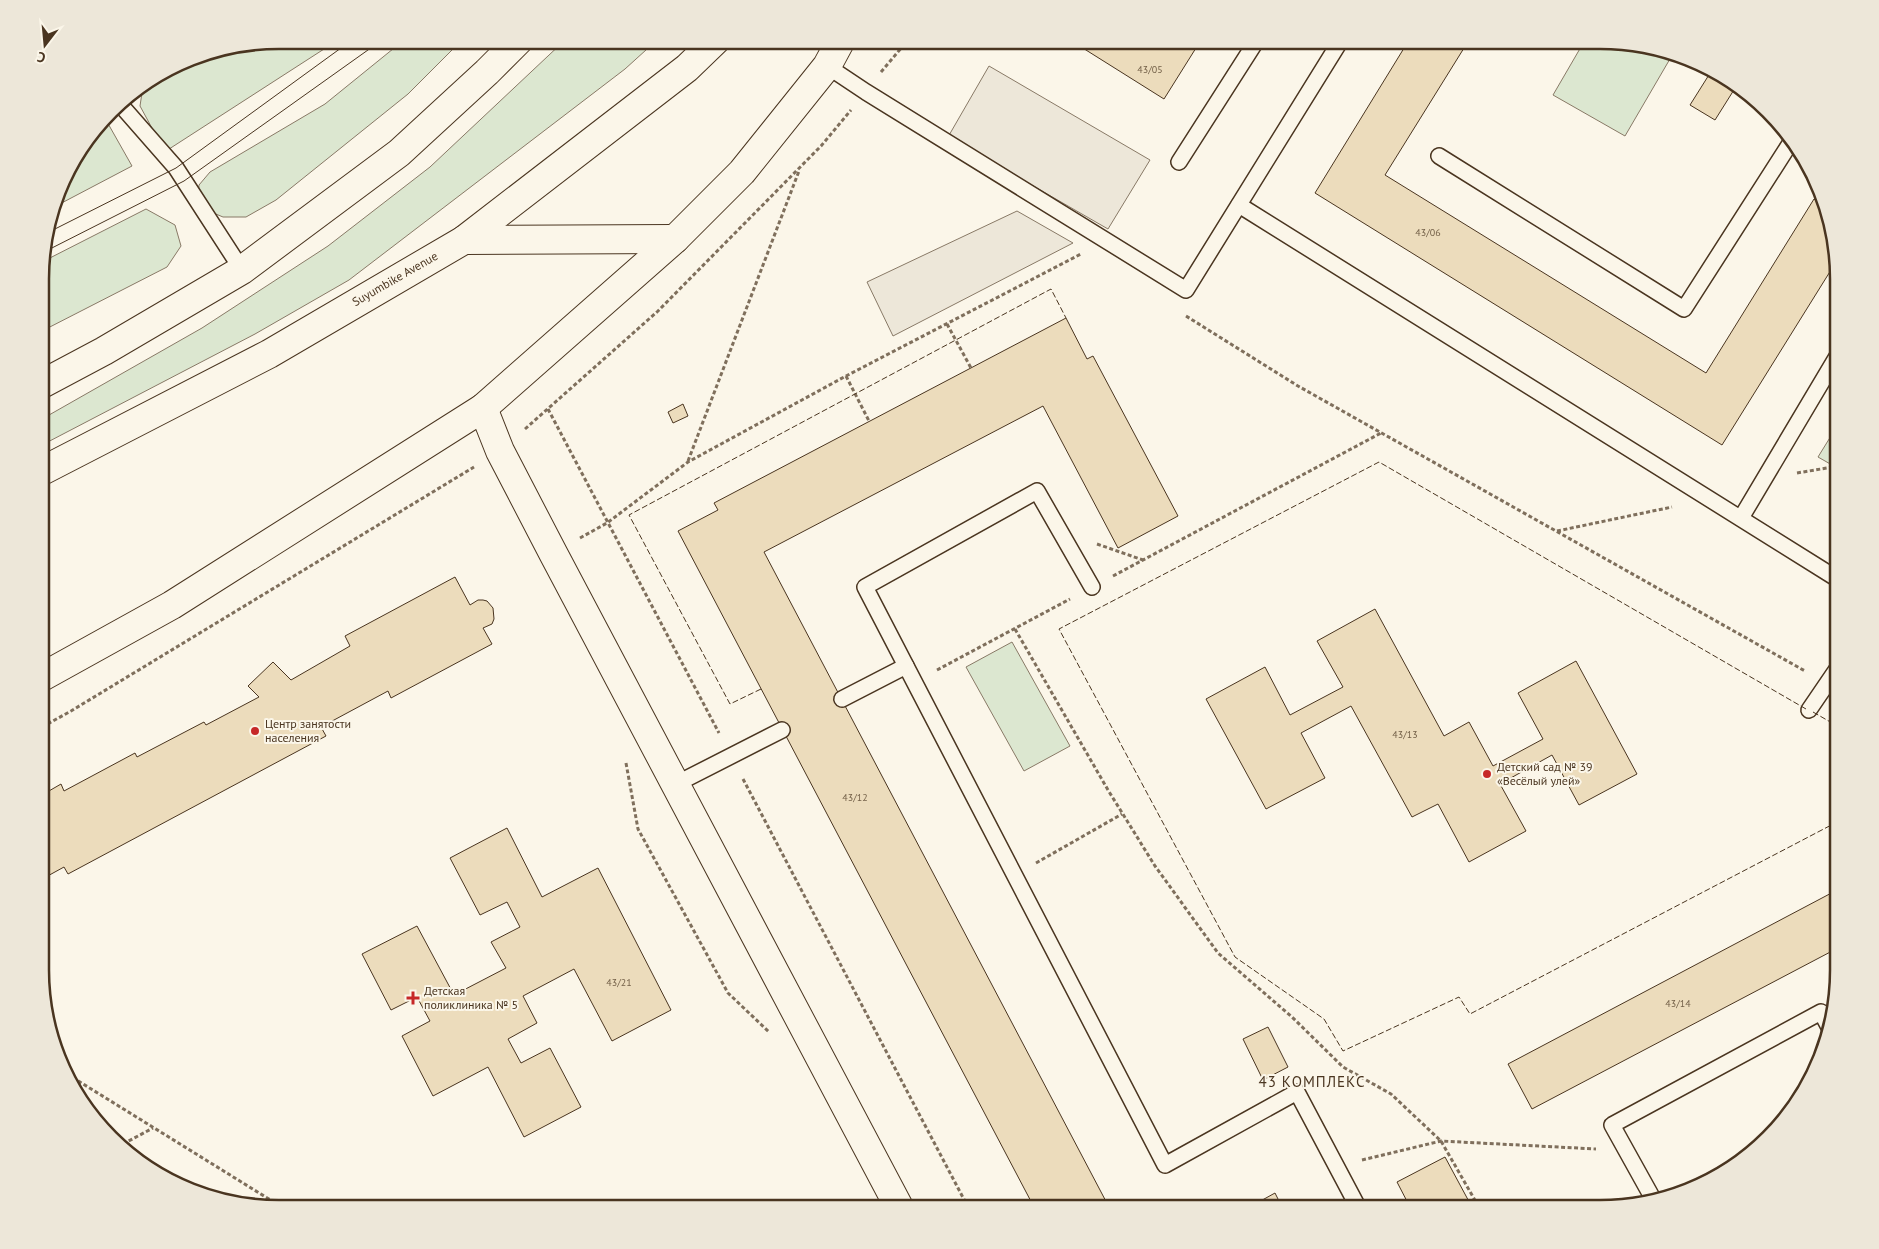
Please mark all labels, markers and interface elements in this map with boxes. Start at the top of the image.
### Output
north arrow [20,20,70,70]
text: С [35,48,48,67]
house number: 43/05 [1137,63,1163,76]
house number: 43/06 [1415,226,1441,239]
street label: Suyumbike Avenue [349,248,440,309]
place label: Центр занятости населения [265,716,351,745]
marker: Центр занятости населения [249,725,261,737]
house number: 43/13 [1392,728,1418,741]
place label: Детский сад № 39 «Весёлый улей» [1497,759,1593,788]
marker: Детский сад № 39 «Весёлый улей» [1481,768,1493,780]
house number: 43/12 [842,791,868,804]
house number: 43/21 [606,976,632,989]
place label: Детская поликлиника № 5 [424,983,518,1012]
marker: Детская поликлиника № 5 [406,991,420,1005]
house number: 43/14 [1665,997,1691,1010]
district label: 43 КОМПЛЕКС [1258,1072,1366,1091]

